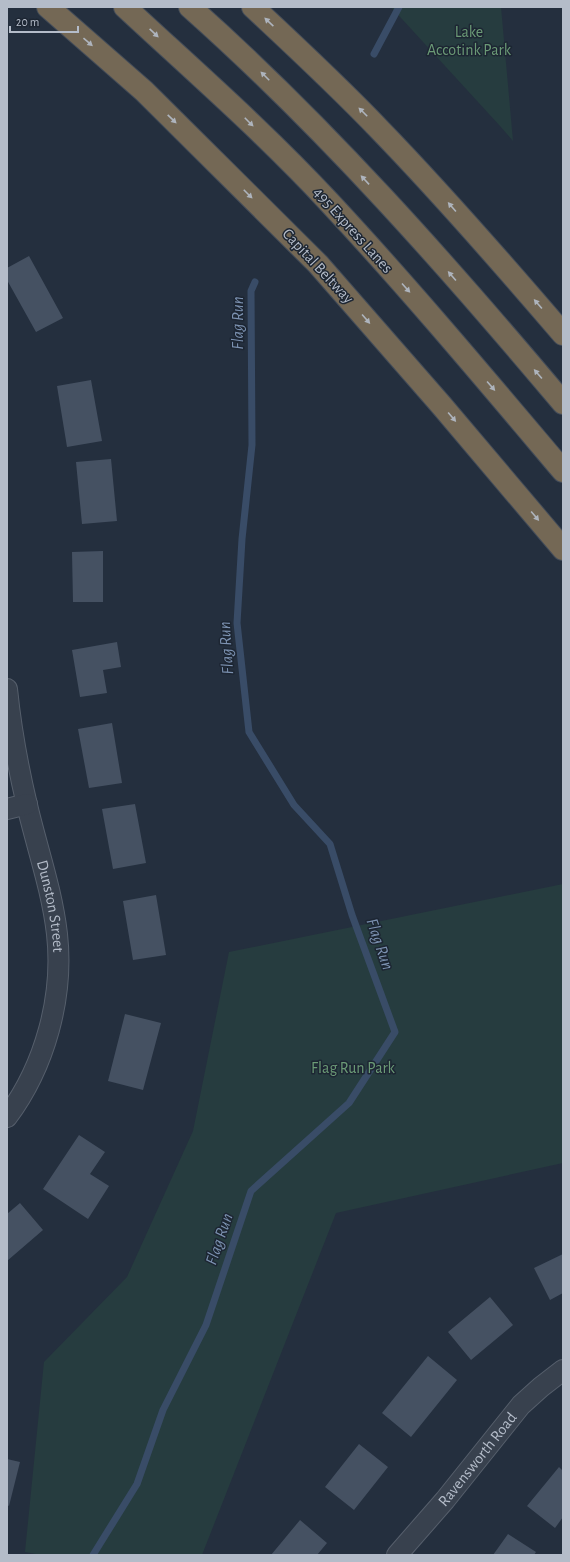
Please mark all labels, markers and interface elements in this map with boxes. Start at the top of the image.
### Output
scale bar [10,8,78,34]
text: 20 m [16,16,39,28]
one-way arrow [264,17,274,27]
park label: Lake Accotink Park [427,24,512,58]
one-way arrow [149,29,159,38]
one-way arrow [83,37,93,47]
one-way arrow [260,71,270,81]
one-way arrow [358,107,368,117]
one-way arrow [167,114,177,124]
one-way arrow [244,117,254,127]
one-way arrow [360,175,370,185]
street label: 495 Express Lanes [310,184,396,276]
one-way arrow [243,189,253,199]
one-way arrow [447,201,456,212]
street label: Capital Beltway [279,225,357,307]
one-way arrow [448,271,457,281]
one-way arrow [401,282,410,293]
water label: Flag Run [229,296,246,350]
one-way arrow [533,299,542,310]
one-way arrow [362,313,371,324]
one-way arrow [534,369,543,378]
one-way arrow [486,380,495,391]
one-way arrow [447,411,456,422]
one-way arrow [531,511,540,521]
water label: Flag Run [216,621,236,675]
street label: Dunston Street [34,858,66,953]
water label: Flag Run [363,916,397,972]
park label: Flag Run Park [311,1060,396,1076]
water label: Flag Run [202,1211,236,1267]
street label: Ravensworth Road [435,1409,520,1509]

